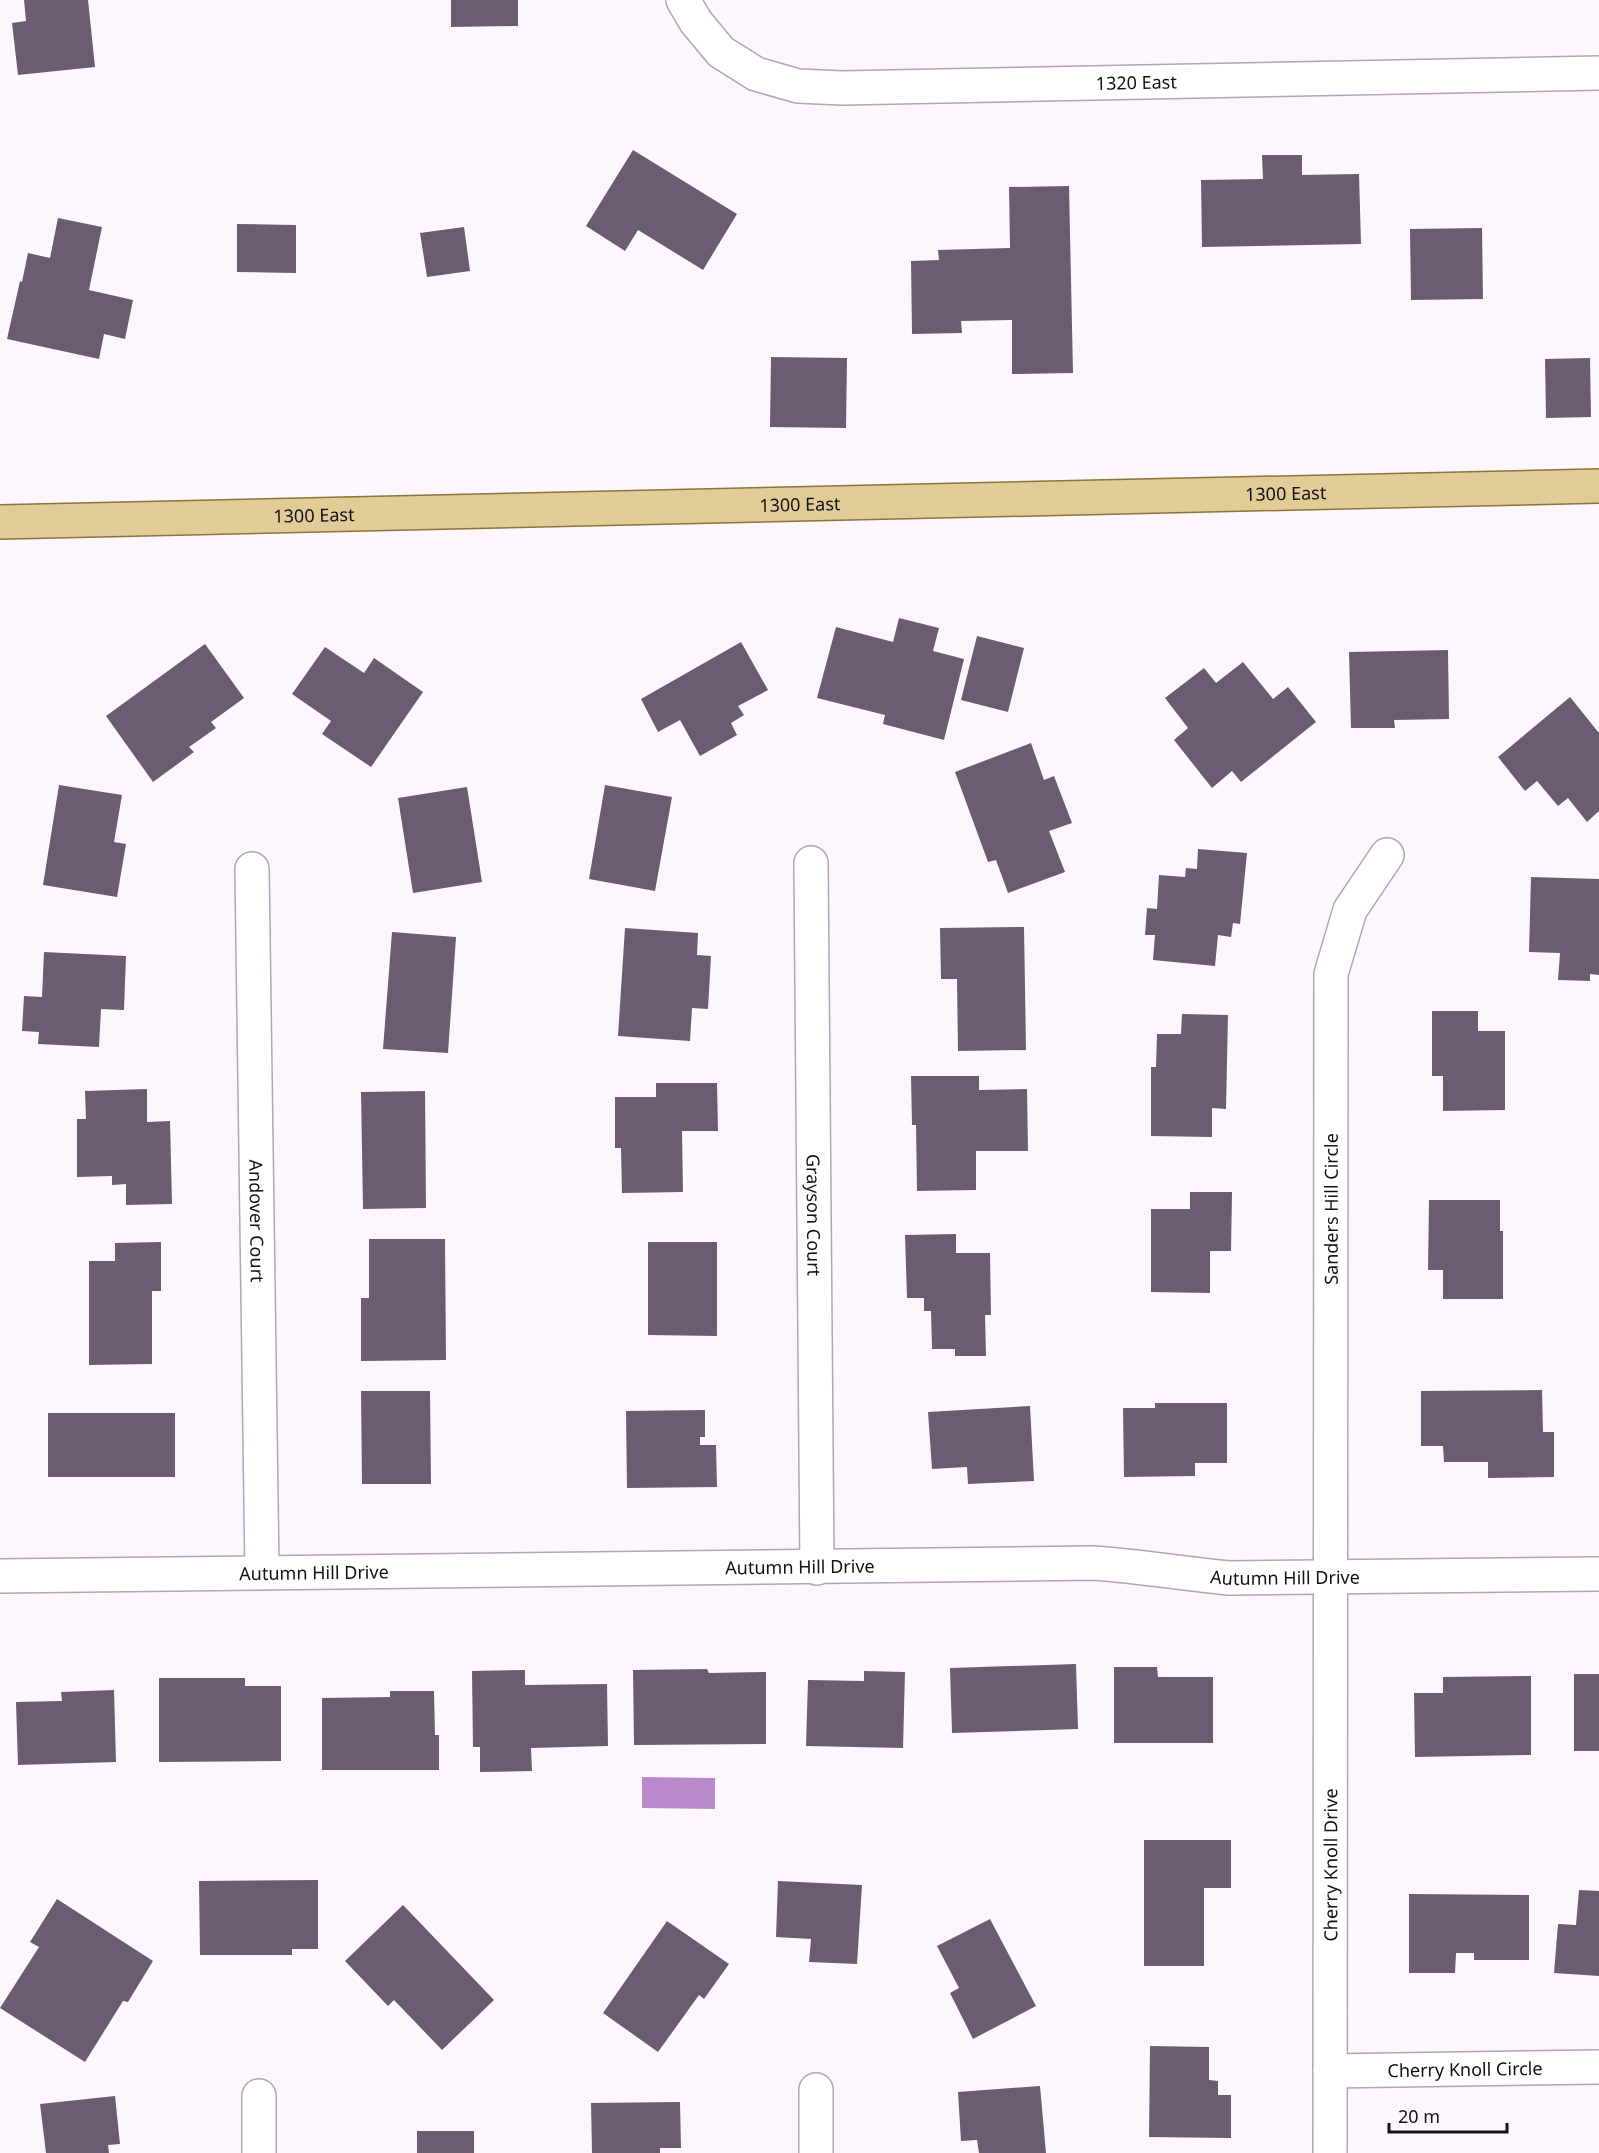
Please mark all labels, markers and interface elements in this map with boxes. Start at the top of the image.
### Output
street label: 1320 East [1095,69,1178,95]
street label: 1300 East [1245,480,1327,506]
street label: 1300 East [759,491,841,517]
street label: 1300 East [273,502,355,528]
street label: Sanders Hill Circle [1319,1133,1343,1285]
street label: Grayson Court [801,1154,827,1277]
street label: Andover Court [244,1159,270,1283]
street label: Autumn Hill Drive [725,1554,875,1579]
street label: Autumn Hill Drive [239,1559,389,1585]
street label: Autumn Hill Drive [1209,1564,1360,1590]
street label: Cherry Knoll Drive [1318,1788,1342,1942]
street label: Cherry Knoll Circle [1387,2056,1543,2082]
scale bar [1389,2096,1508,2134]
text: 20 m [1398,2104,1440,2128]

